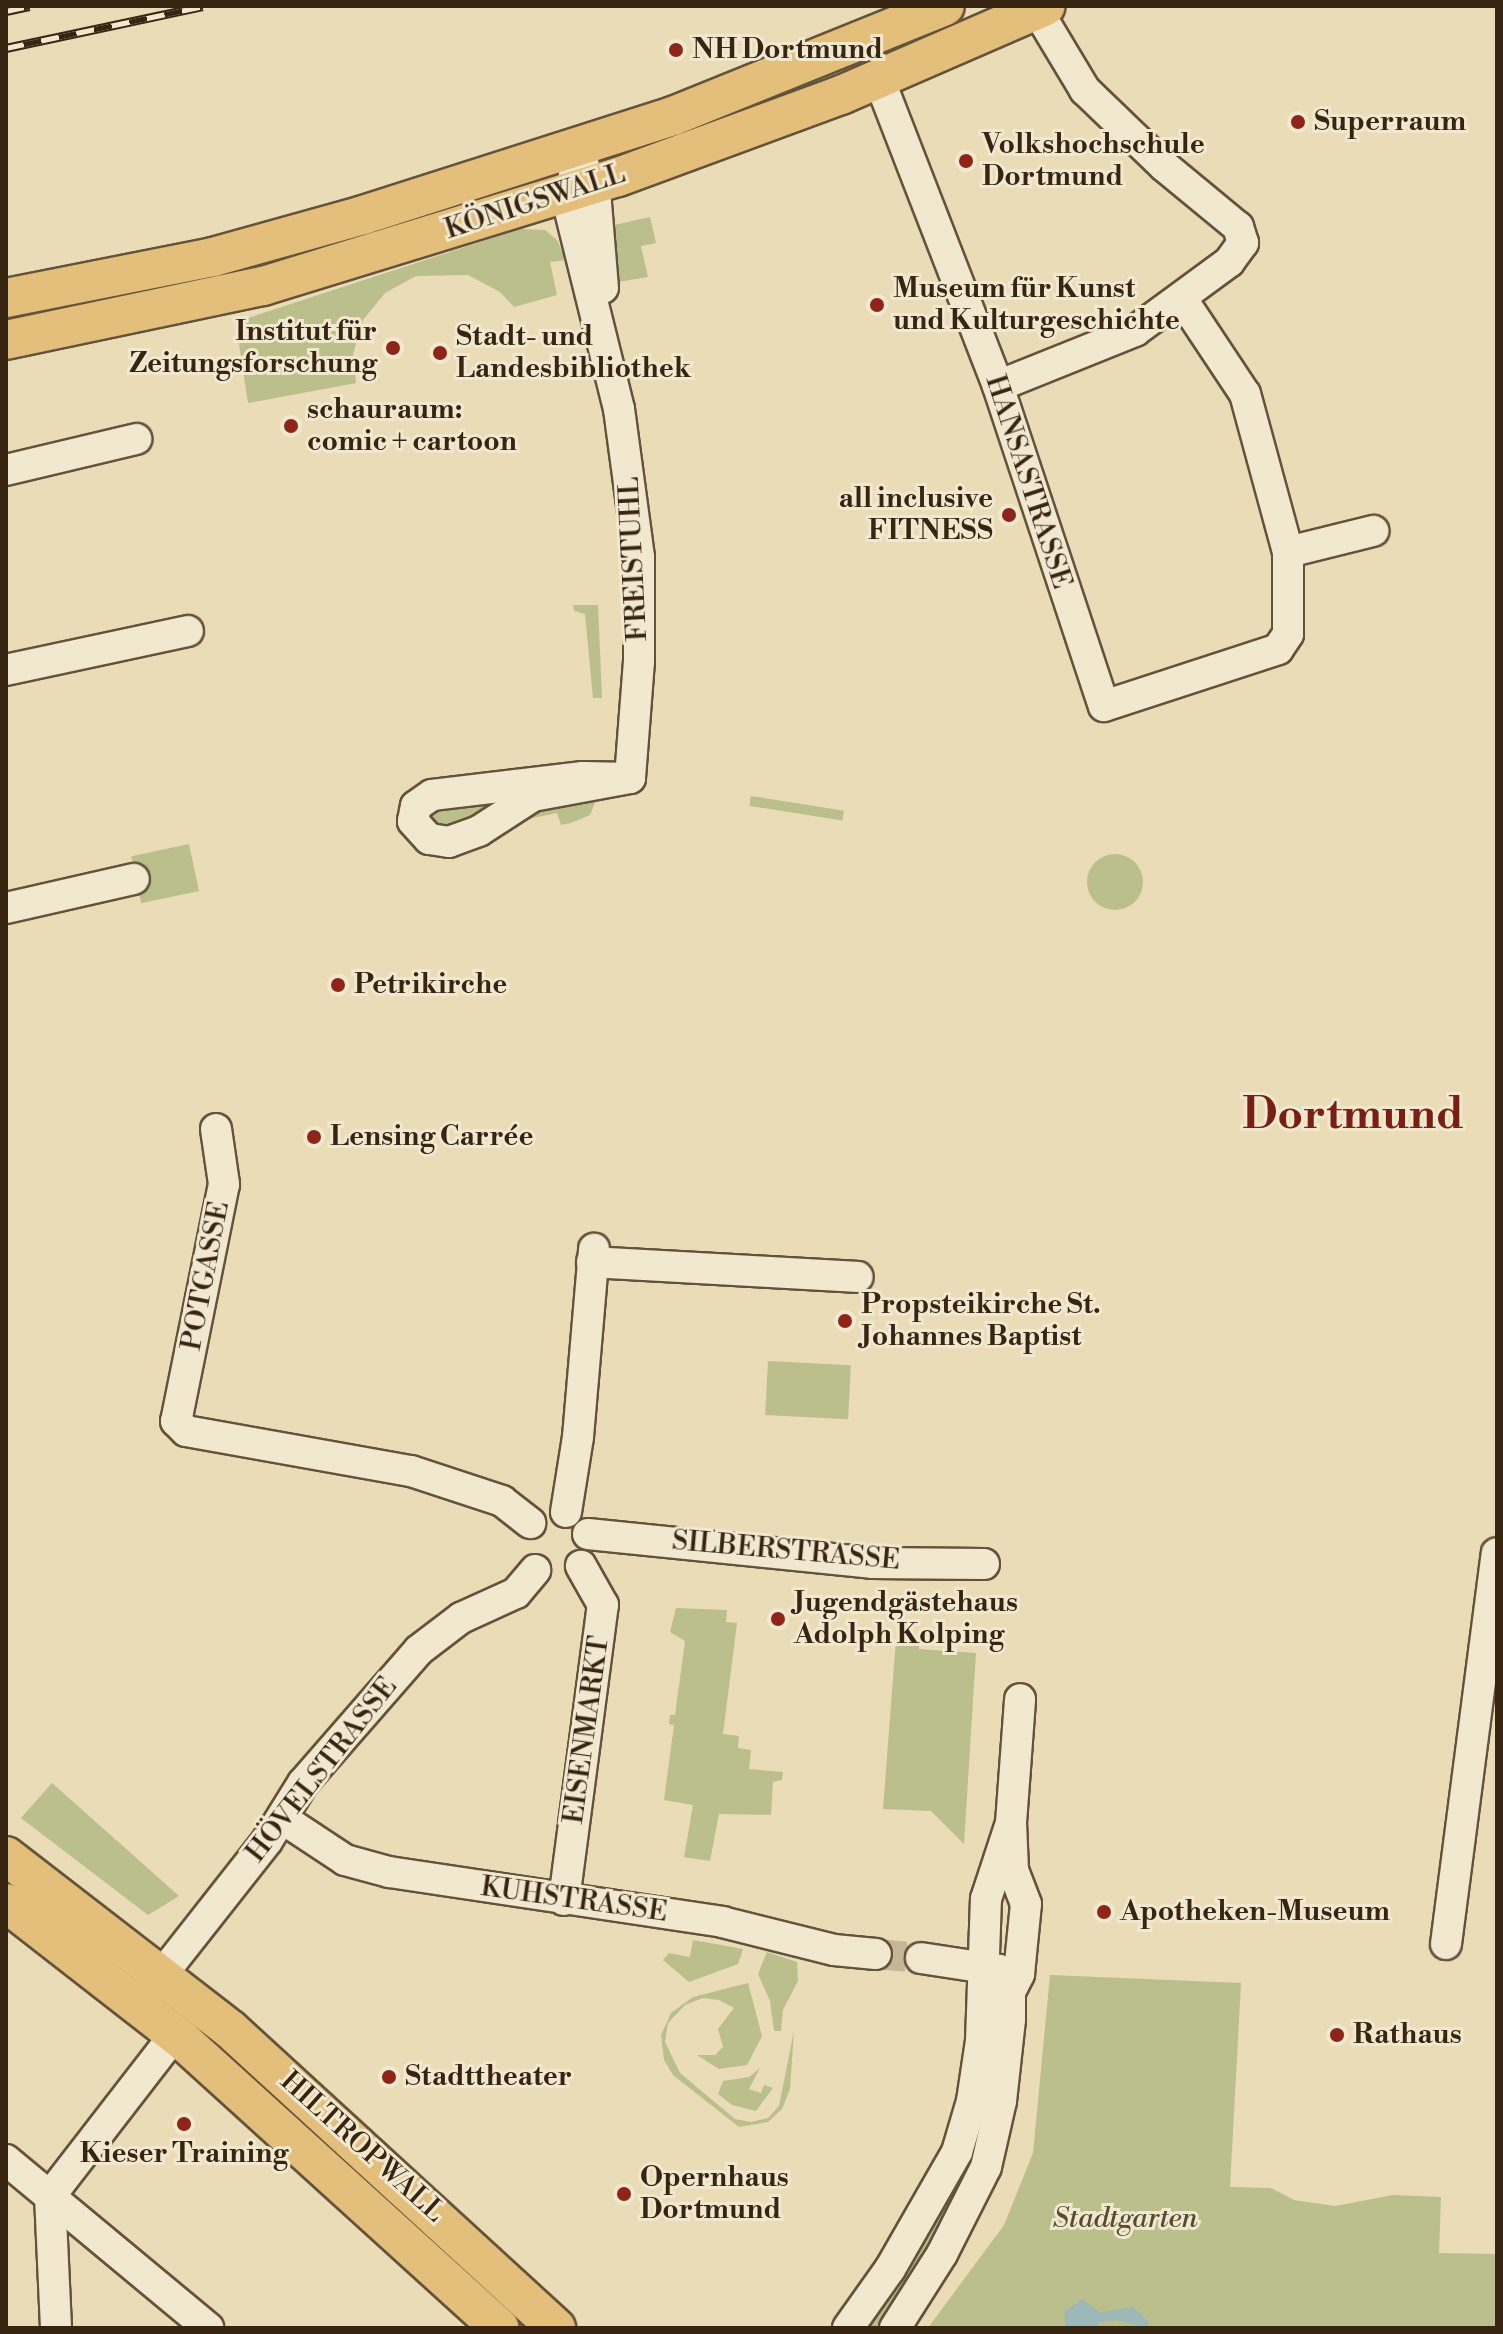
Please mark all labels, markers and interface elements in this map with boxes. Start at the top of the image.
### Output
place label: NH Dortmund [692,33,883,67]
marker: NH Dortmund [667,41,685,59]
place label: Superraum [1314,105,1466,139]
marker: Superraum [1289,113,1307,131]
place label: Volkshochschule Dortmund [982,128,1205,194]
marker: Volkshochschule Dortmund [957,152,975,170]
street label: KÖNIGSWALL [441,157,629,247]
place label: Museum für Kunst und Kulturgeschichte [893,272,1180,338]
marker: Museum für Kunst und Kulturgeschichte [868,296,886,314]
place label: Institut für Zeitungsforschung [130,315,377,381]
place label: Stadt- und Landesbibliothek [456,320,691,386]
marker: Institut für Zeitungsforschung [384,339,402,357]
marker: Stadt- und Landesbibliothek [431,344,449,362]
street label: HANSASTRASSE [978,371,1078,593]
place label: schauraum: comic + cartoon [307,393,517,459]
marker: schauraum: comic + cartoon [282,417,300,435]
street label: FREISTUHL [613,476,655,642]
place label: all inclusive FITNESS [839,482,993,548]
marker: all inclusive FITNESS [1000,506,1018,524]
place label: Petrikirche [354,968,507,1002]
marker: Petrikirche [329,976,347,994]
district label: Dortmund [1242,1089,1464,1141]
place label: Lensing Carrée [330,1120,533,1154]
marker: Lensing Carrée [305,1128,323,1146]
street label: POTGASSE [175,1199,237,1353]
place label: Propsteikirche St. Johannes Baptist [861,1288,1101,1354]
marker: Propsteikirche St. Johannes Baptist [836,1312,854,1330]
street label: SILBERSTRASSE [671,1524,901,1578]
place label: Jugendgästehaus Adolph Kolping [794,1586,1018,1652]
marker: Jugendgästehaus Adolph Kolping [769,1610,787,1628]
street label: EISENMARKT [557,1634,617,1826]
street label: HÖVELSTRASSE [239,1671,405,1869]
street label: KUHSTRASSE [479,1870,669,1930]
place label: Apotheken-Museum [1120,1895,1390,1929]
marker: Apotheken-Museum [1095,1903,1113,1921]
place label: Rathaus [1353,2018,1462,2052]
marker: Rathaus [1328,2026,1346,2044]
place label: Stadttheater [405,2060,572,2094]
street label: HILTROPWALL [273,2065,451,2229]
marker: Stadttheater [380,2068,398,2086]
marker: Kieser Training [175,2115,193,2133]
place label: Kieser Training [80,2137,288,2171]
place label: Opernhaus Dortmund [640,2161,789,2227]
marker: Opernhaus Dortmund [615,2185,633,2203]
park label: Stadtgarten [1053,2202,1197,2236]

